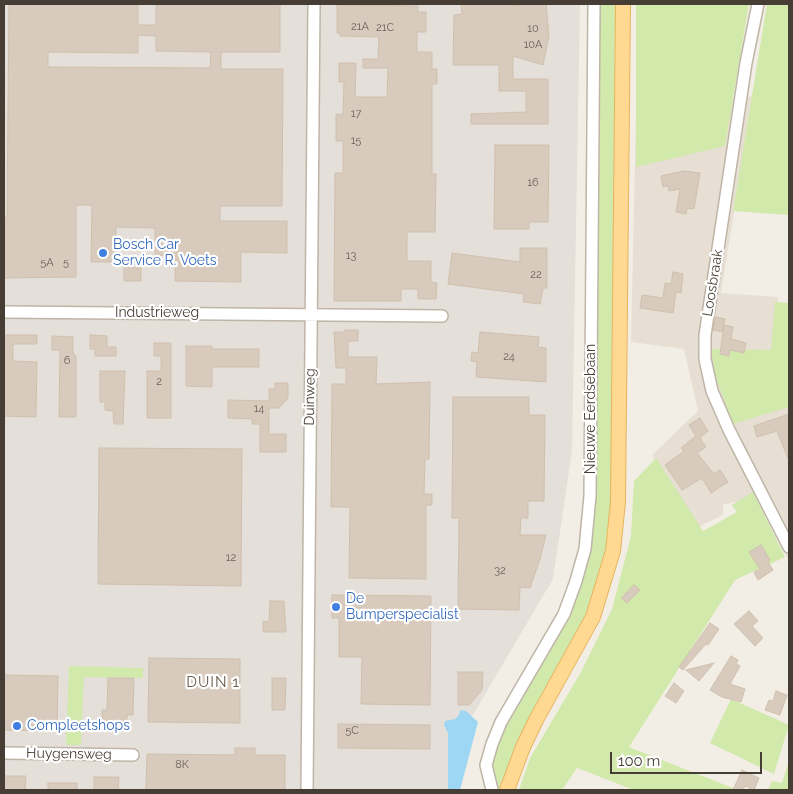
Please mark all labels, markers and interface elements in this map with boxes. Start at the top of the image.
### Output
house number: 21A [351,20,369,34]
house number: 21C [376,21,394,35]
house number: 10 [527,22,539,36]
house number: 10A [524,38,542,52]
house number: 17 [351,107,361,121]
house number: 15 [351,134,361,148]
house number: 16 [527,176,539,190]
place label: Bosch Car Service R. Voets [113,237,216,270]
marker: Bosch Car Service R. Voets [97,247,109,259]
street label: Loosbraak [699,248,727,318]
house number: 13 [346,249,356,263]
house number: 5A [40,256,54,270]
house number: 5 [63,256,69,270]
house number: 22 [530,268,542,282]
street label: Industrieweg [115,305,199,321]
street label: Nieuwe Eerdsebaan [583,344,599,474]
house number: 24 [503,350,515,364]
house number: 6 [64,354,70,368]
street label: Duinweg [301,368,319,426]
house number: 2 [156,375,162,389]
house number: 14 [254,402,264,416]
house number: 12 [226,551,236,565]
house number: 32 [494,564,506,578]
place label: De Bumperspecialist [346,591,459,624]
marker: De Bumperspecialist [330,601,342,613]
district label: DUIN 1 [185,673,241,691]
place label: Compleetshops [27,718,130,734]
marker: Compleetshops [11,720,23,732]
house number: 5C [345,724,359,738]
scale bar [613,742,766,774]
street label: Huygensweg [26,745,112,763]
text: 100 m [618,752,660,770]
house number: 8K [175,758,189,772]

